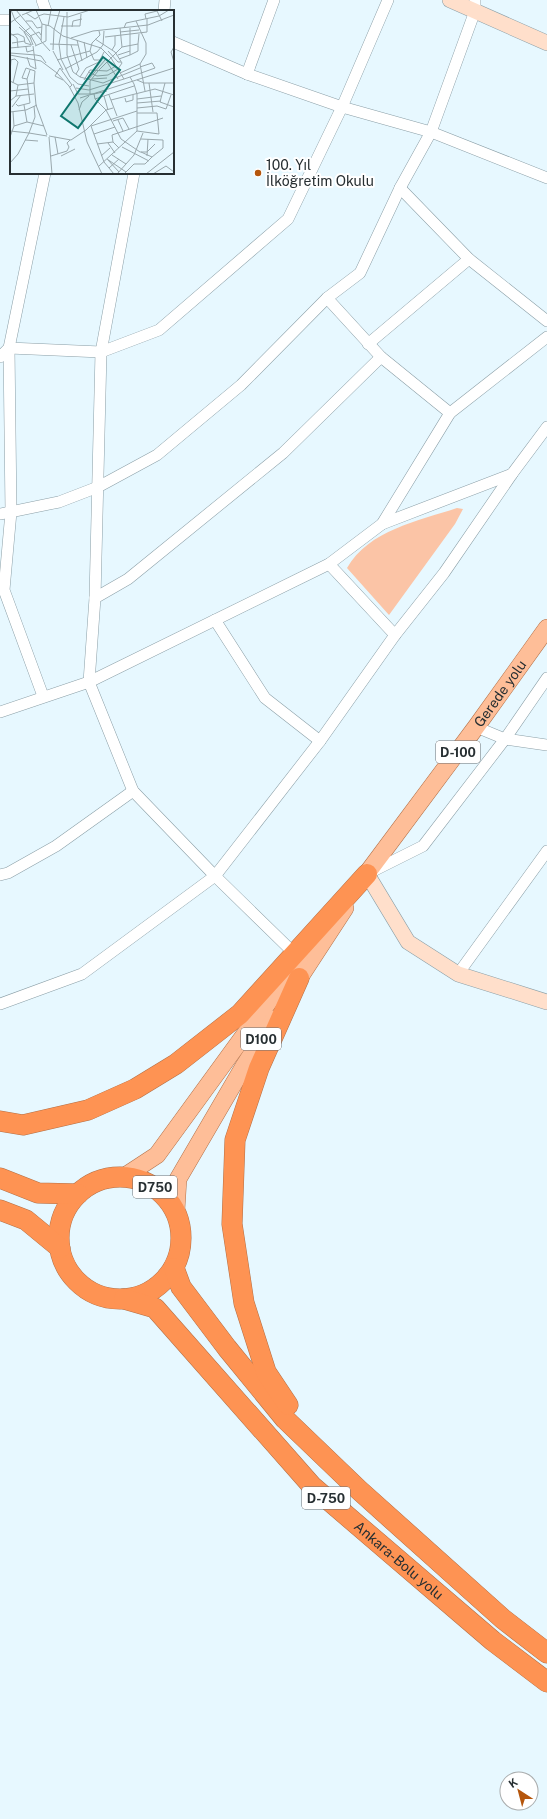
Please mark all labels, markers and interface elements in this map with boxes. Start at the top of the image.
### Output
inset map [10,10,174,174]
place label: 100. Yıl İlköğretim Okulu [266,157,374,189]
marker: 100. Yıl İlköğretim Okulu [253,168,263,178]
street label: Gerede yolu [471,657,529,730]
road number: D-100 [436,741,480,763]
road number: D100 [241,1028,281,1050]
road number: D750 [133,1176,177,1198]
road number: D-750 [302,1487,350,1509]
street label: Ankara-Bolu yolu [351,1518,447,1603]
north arrow [499,1771,539,1811]
text: K [506,1776,520,1790]

